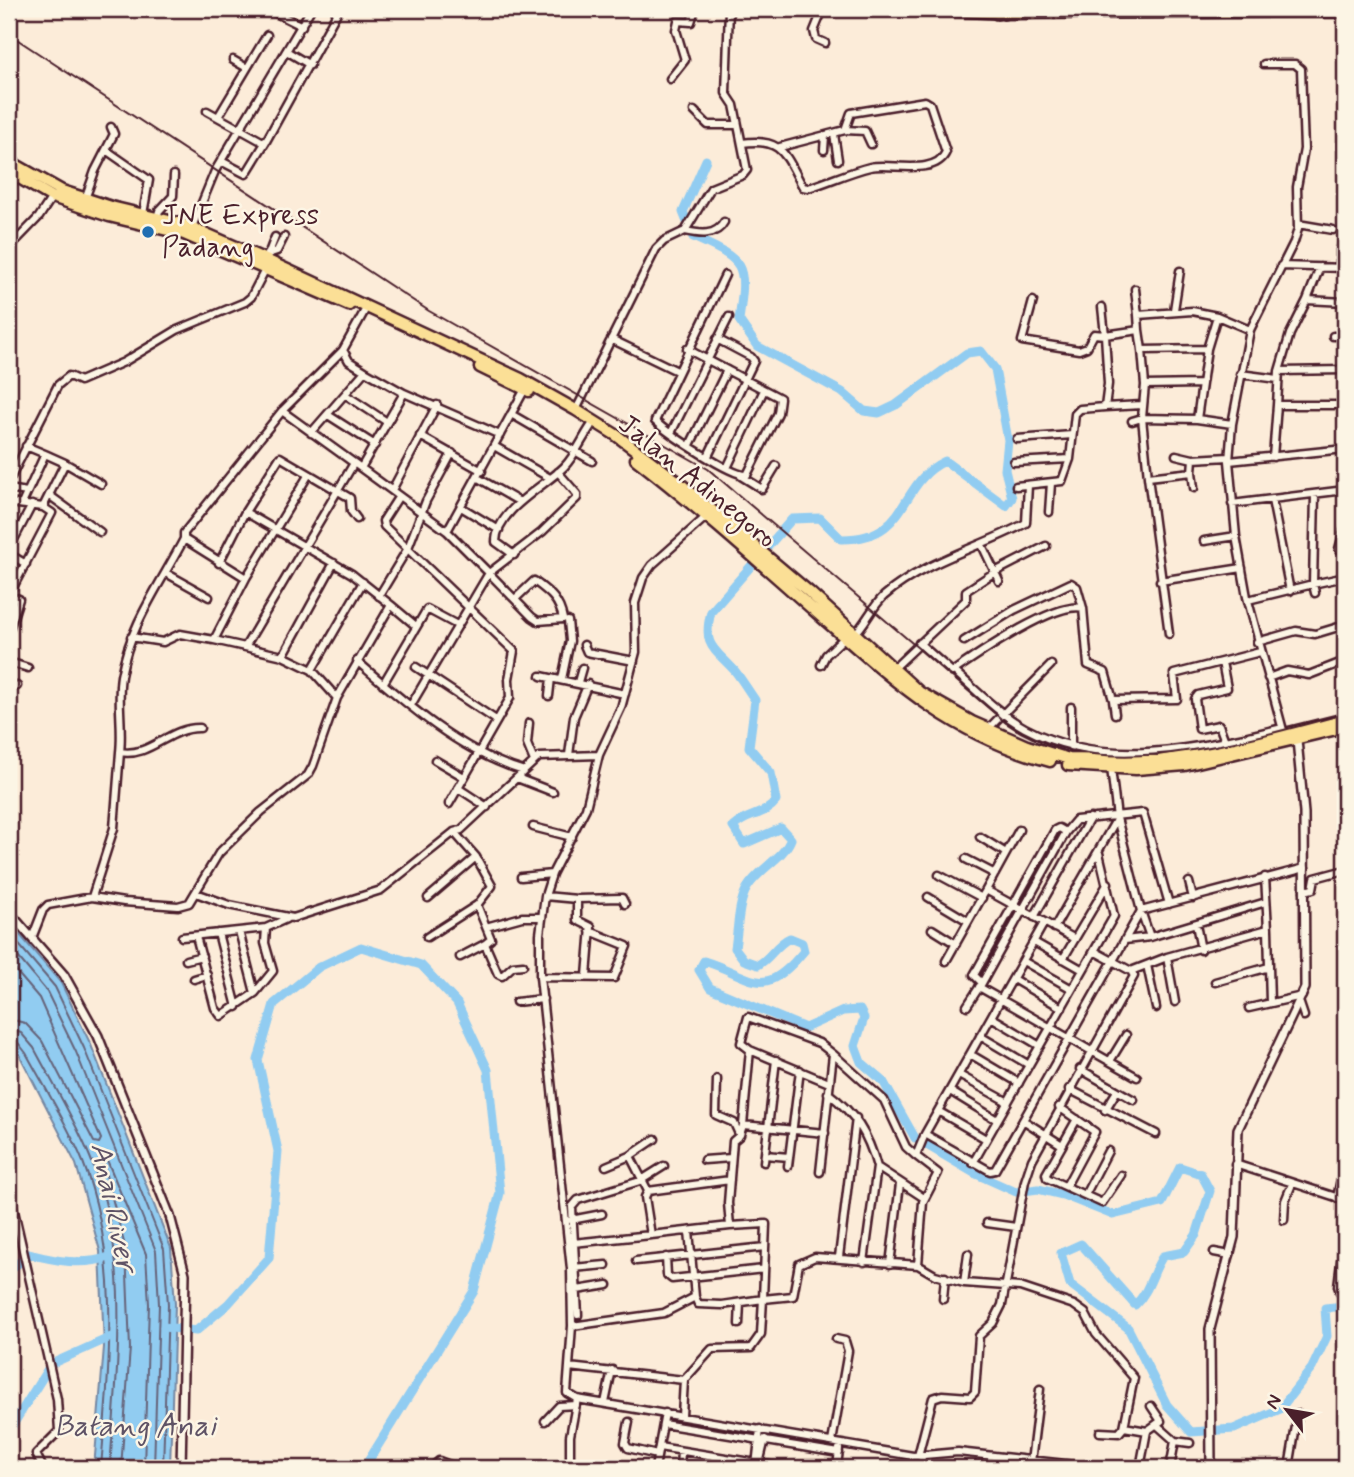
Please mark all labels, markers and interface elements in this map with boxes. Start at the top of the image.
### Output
place label: JNE Express Padang [162,198,319,267]
marker: JNE Express Padang [140,224,156,240]
street label: Jalan Adinegoro [609,407,784,559]
water label: Anai River [80,1139,147,1279]
north arrow [1252,1376,1322,1446]
text: N [1260,1390,1288,1414]
water label: Batang Anai [54,1407,218,1447]

